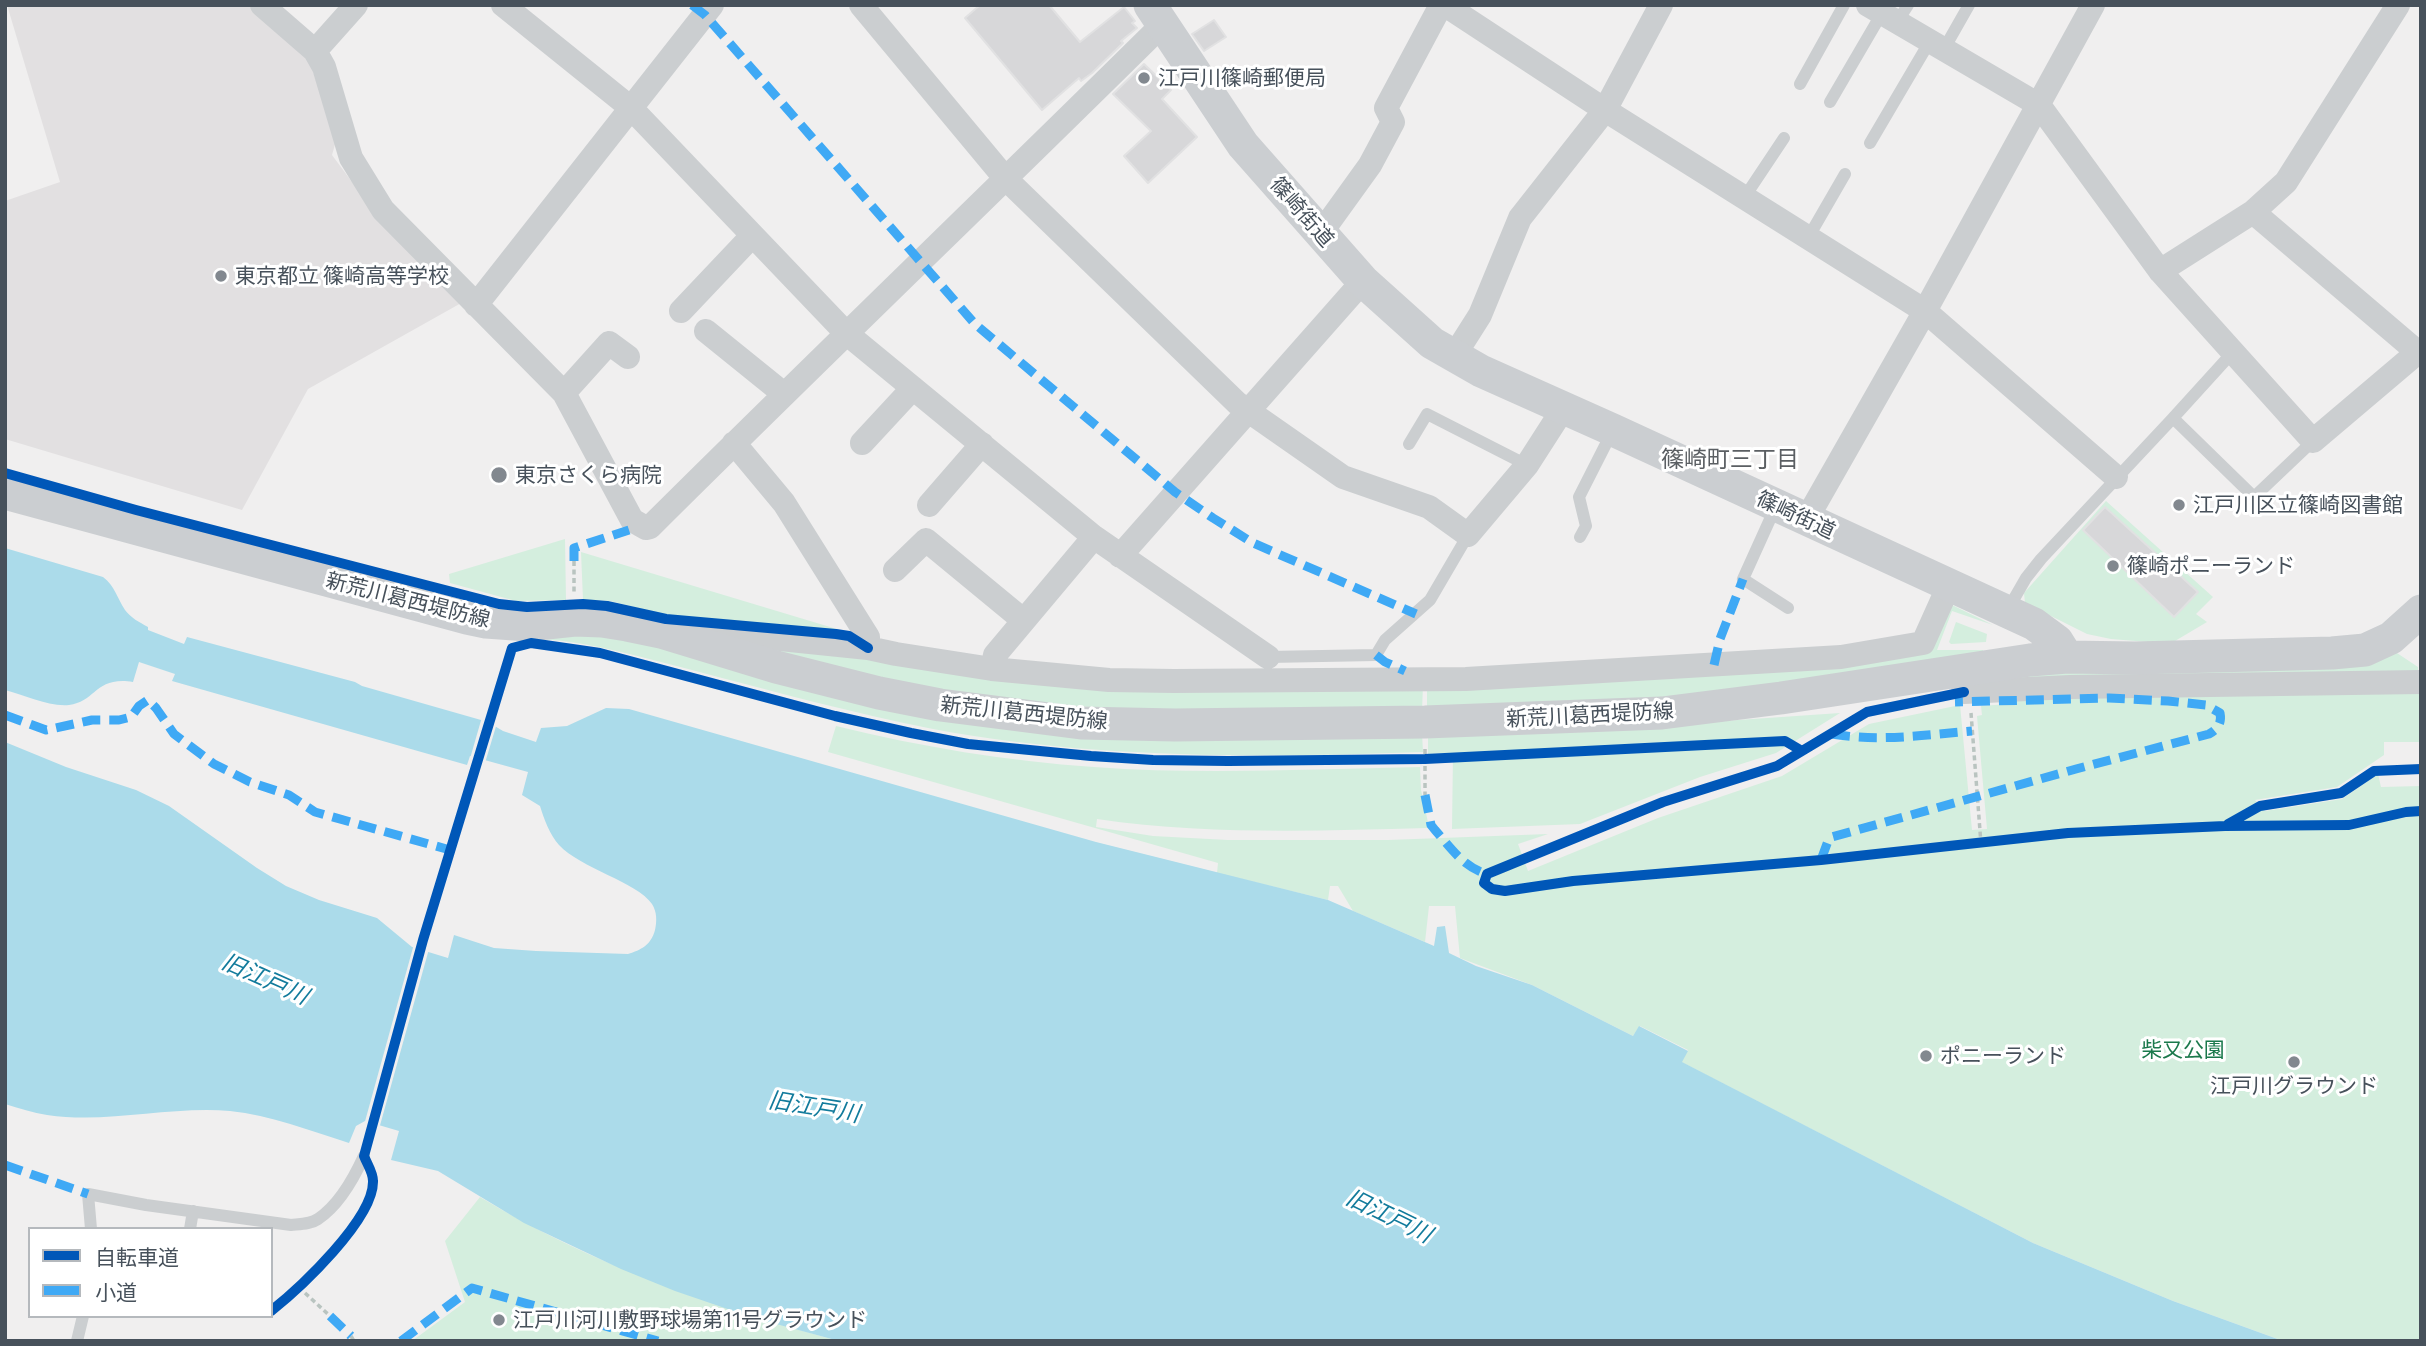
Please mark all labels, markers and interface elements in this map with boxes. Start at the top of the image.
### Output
place label: 江戸川篠崎郵便局 [1158,65,1326,91]
marker: 江戸川篠崎郵便局 [1136,70,1152,86]
street label: 篠崎街道 [1265,172,1339,252]
place label: 東京都立 篠崎高等学校 [235,263,449,289]
marker: 東京都立 篠崎高等学校 [213,268,229,284]
district label: 篠崎町三丁目 [1661,445,1799,473]
place label: 東京さくら病院 [515,462,662,488]
marker: 東京さくら病院 [489,465,509,485]
street label: 篠崎街道 [1753,486,1839,544]
place label: 江戸川区立篠崎図書館 [2193,492,2403,518]
marker: 江戸川区立篠崎図書館 [2171,497,2187,513]
place label: 篠崎ポニーランド [2127,553,2295,579]
marker: 篠崎ポニーランド [2105,558,2121,574]
street label: 新荒川葛西堤防線 [323,567,493,633]
street label: 新荒川葛西堤防線 [939,692,1109,734]
street label: 新荒川葛西堤防線 [1505,698,1675,732]
water label: 旧江戸川 [217,948,313,1010]
park label: 柴又公園 [2141,1037,2225,1063]
place label: ポニーランド [1940,1043,2066,1069]
marker: ポニーランド [1918,1048,1934,1064]
marker: 江戸川グラウンド [2286,1054,2302,1070]
place label: 江戸川グラウンド [2210,1073,2378,1099]
water label: 旧江戸川 [766,1086,862,1128]
water label: 旧江戸川 [1342,1183,1436,1249]
legend [28,1227,273,1318]
text: 自転車道 [95,1244,179,1269]
text: 小道 [95,1279,137,1304]
place label: 江戸川河川敷野球場第11号グラウンド [513,1307,867,1333]
marker: 江戸川河川敷野球場第11号グラウンド [491,1312,507,1328]

